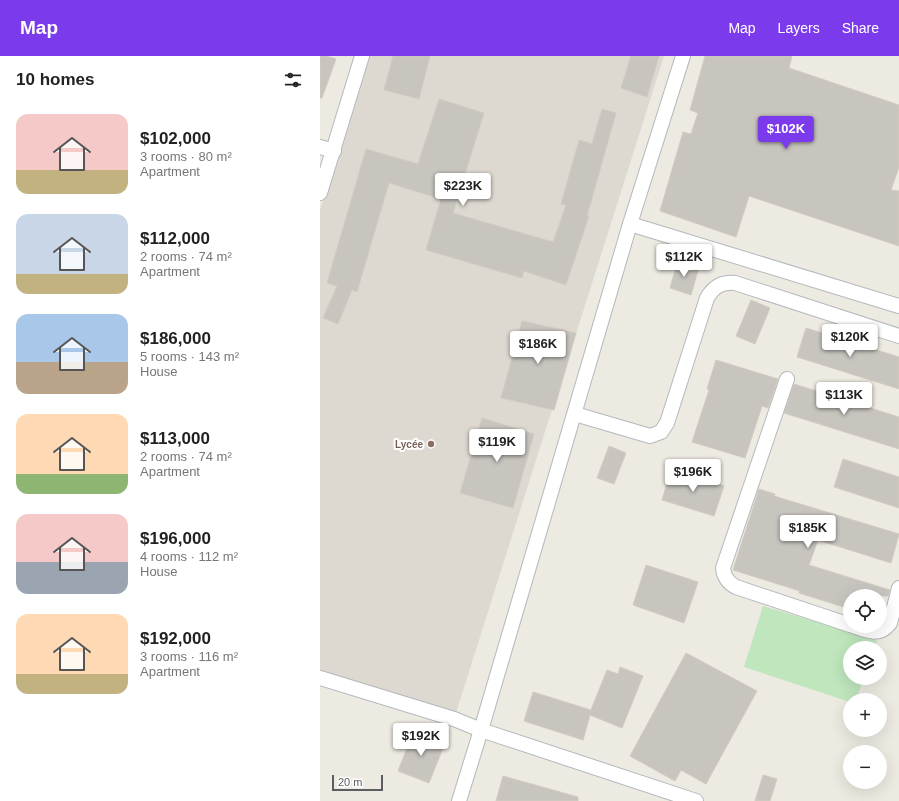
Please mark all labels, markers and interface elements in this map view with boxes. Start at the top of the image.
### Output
text: Map [20,17,58,38]
text: Map [728,20,756,36]
text: Layers [778,20,820,36]
text: Share [842,20,879,36]
icon: filters [282,69,304,91]
text: 10 homes [16,70,94,89]
pin: $102K [758,116,814,150]
text: $102K [767,121,805,136]
text: $102,000 [140,129,211,148]
icon: home [48,130,96,178]
text: 3 rooms · 80 m² [140,149,232,164]
text: Apartment [140,164,200,179]
pin: $223K [435,173,491,207]
text: $223K [444,178,482,193]
text: $112,000 [140,229,210,248]
icon: home [48,230,96,278]
pin: $112K [656,244,712,278]
text: 2 rooms · 74 m² [140,249,232,264]
text: $112K [665,249,703,264]
text: Apartment [140,264,200,279]
pin: $120K [822,324,878,358]
text: $186,000 [140,329,211,348]
text: $120K [831,329,869,344]
icon: home [48,330,96,378]
pin: $186K [510,331,566,365]
text: $186K [519,336,557,351]
text: 5 rooms · 143 m² [140,349,239,364]
text: House [140,364,178,379]
pin: $113K [816,382,872,416]
text: $113K [825,387,863,402]
text: $113,000 [140,429,210,448]
pin: $119K [469,429,525,463]
icon: home [48,430,96,478]
text: $119K [478,434,516,449]
place label: Lycée [395,439,423,450]
marker: Lycée [426,439,436,449]
text: 2 rooms · 74 m² [140,449,232,464]
pin: $196K [665,459,721,493]
text: Apartment [140,464,200,479]
text: $196K [674,464,712,479]
pin: $185K [780,515,836,549]
text: $185K [789,520,827,535]
text: $196,000 [140,529,211,548]
icon: home [48,530,96,578]
text: 4 rooms · 112 m² [140,549,238,564]
text: House [140,564,178,579]
map controls [843,589,887,789]
button: locate [843,589,887,633]
text: $192,000 [140,629,211,648]
icon: home [48,630,96,678]
button: layers [843,641,887,685]
text: 3 rooms · 116 m² [140,649,238,664]
text: Apartment [140,664,200,679]
button: + [843,693,887,737]
pin: $192K [393,723,449,757]
text: $192K [402,728,440,743]
button: − [843,745,887,789]
scale bar [332,773,383,792]
text: 20 m [338,776,362,788]

